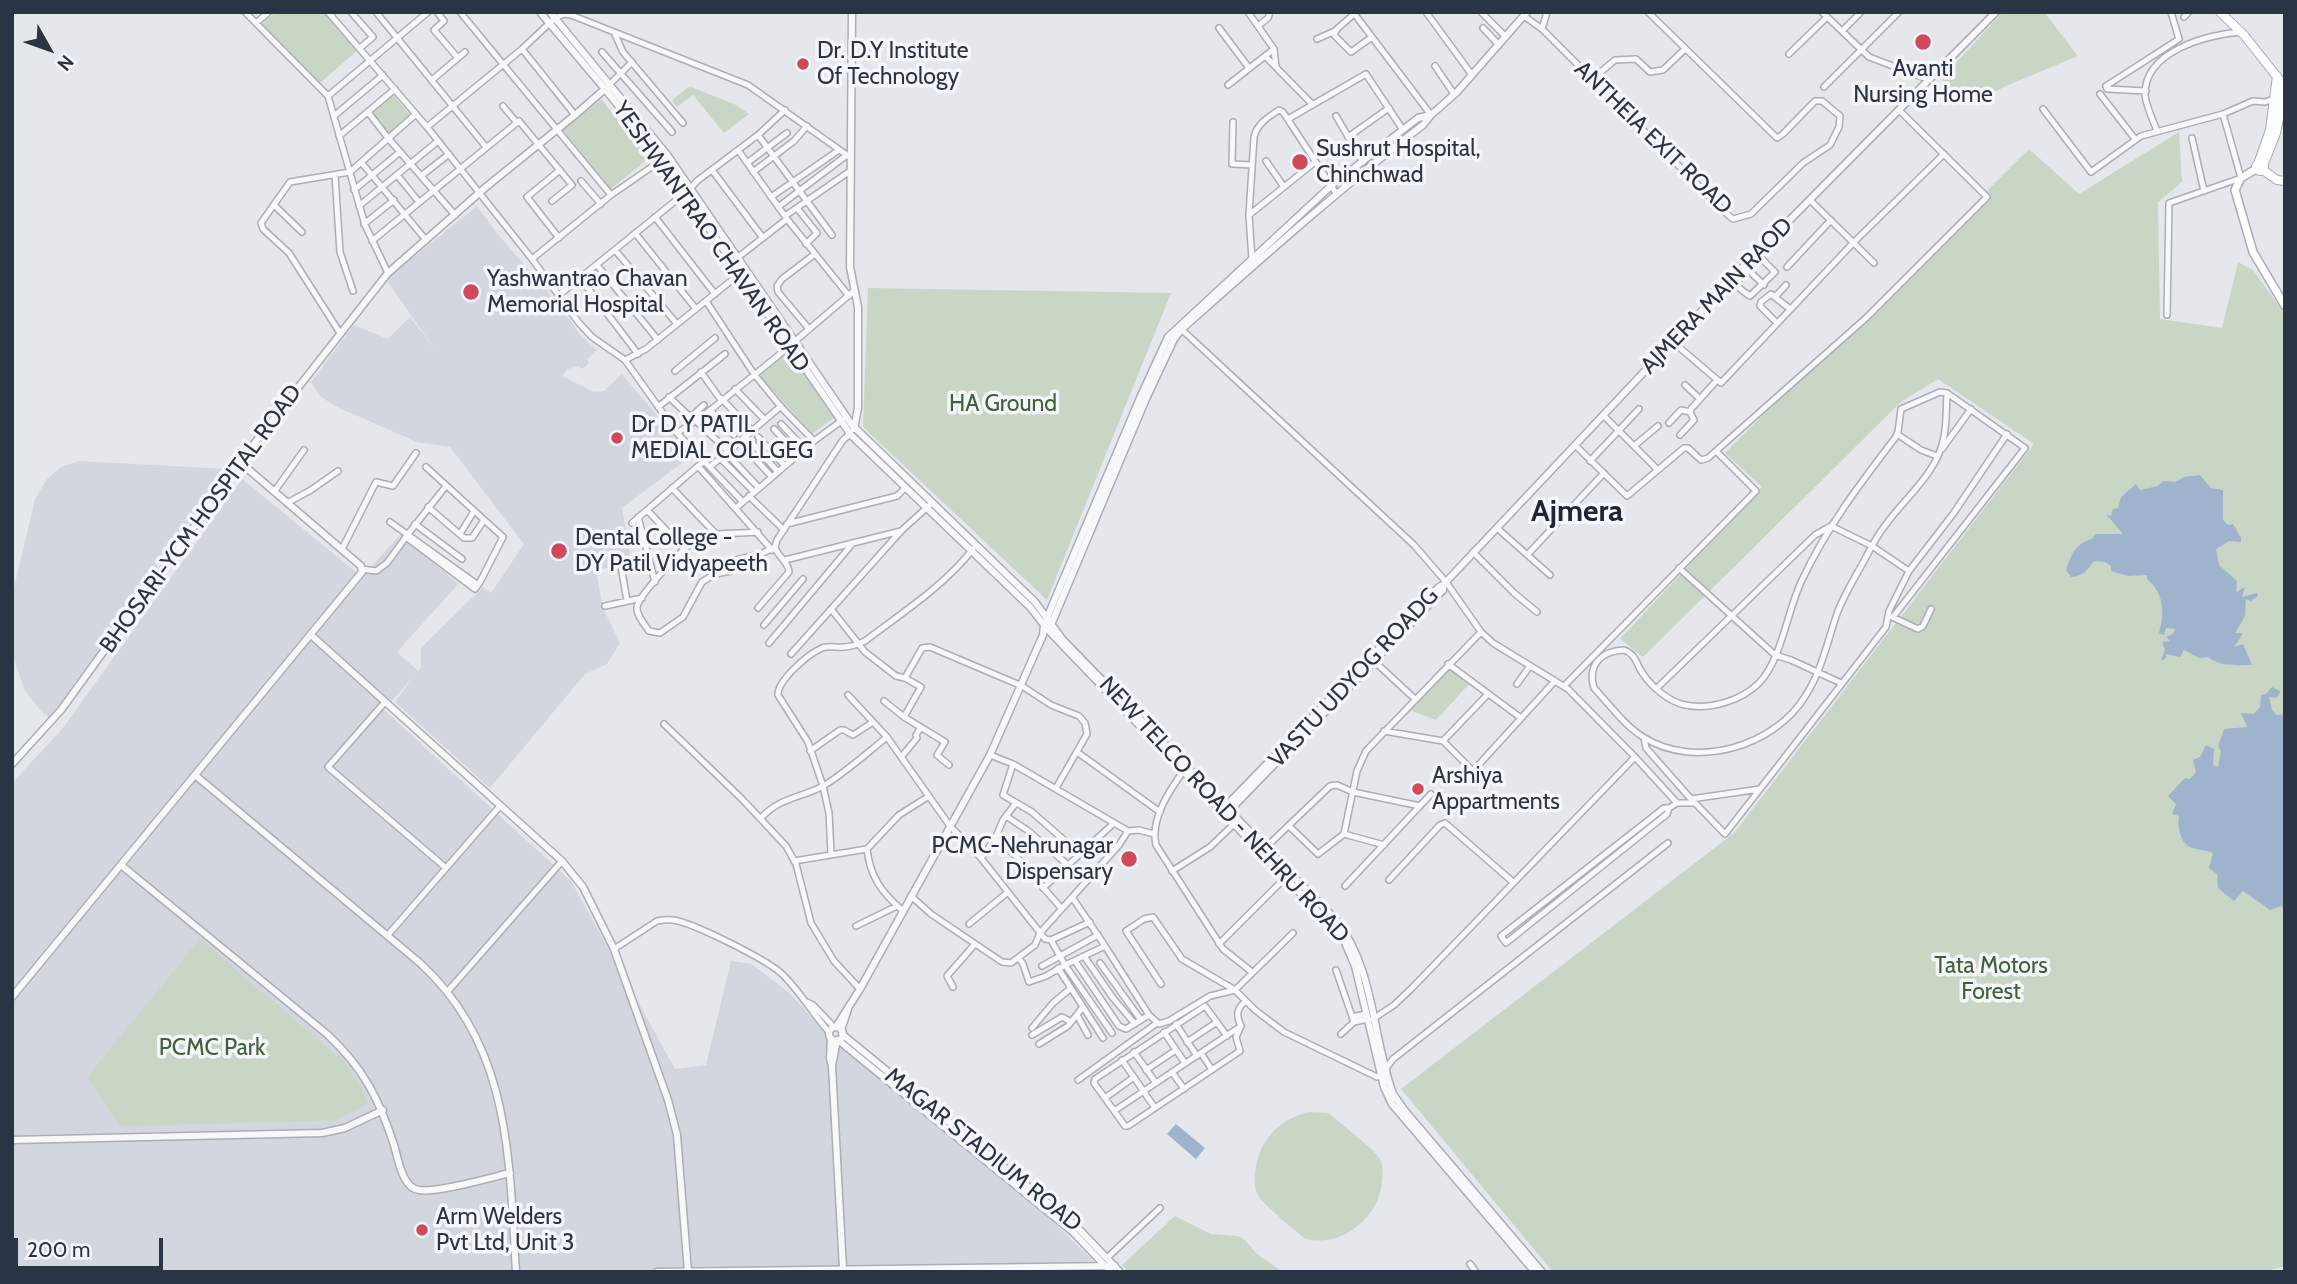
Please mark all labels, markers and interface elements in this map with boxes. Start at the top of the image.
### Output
north arrow [14,14,84,84]
marker: Avanti Nursing Home [1913,32,1933,52]
place label: Dr. D.Y Institute Of Technology [817,37,968,91]
text: N [52,50,79,75]
place label: Avanti Nursing Home [1853,55,1993,109]
marker: Dr. D.Y Institute Of Technology [795,56,811,72]
street label: ANTHEIA EXIT ROAD [1568,56,1738,220]
street label: YESHWANTRAO CHAVAN ROAD [607,96,815,378]
place label: Sushrut Hospital, Chinchwad [1316,135,1481,189]
marker: Sushrut Hospital, Chinchwad [1290,152,1310,172]
street label: AJMERA MAIN RAOD [1635,212,1799,380]
place label: Yashwantrao Chavan Memorial Hospital [487,265,688,319]
marker: Yashwantrao Chavan Memorial Hospital [461,282,481,302]
street label: BHOSARI-YCM HOSPITAL ROAD [94,379,308,659]
park label: HA Ground [949,390,1057,418]
place label: Dr D Y PATIL MEDIAL COLLGEG [631,411,813,465]
marker: Dr D Y PATIL MEDIAL COLLGEG [609,430,625,446]
district label: Ajmera [1531,494,1623,530]
place label: Dental College - DY Patil Vidyapeeth [575,524,768,578]
marker: Dental College - DY Patil Vidyapeeth [549,541,569,561]
street label: VASTU UDYOG ROADG [1264,582,1444,774]
street label: NEW TELCO ROAD - NEHRU ROAD [1093,671,1355,949]
place label: Arshiya Appartments [1432,762,1560,816]
marker: Arshiya Appartments [1410,781,1426,797]
place label: PCMC-Nehrunagar Dispensary [932,832,1113,886]
marker: PCMC-Nehrunagar Dispensary [1119,849,1139,869]
park label: Tata Motors Forest [1934,952,2048,1006]
park label: PCMC Park [159,1034,265,1062]
street label: MAGAR STADIUM ROAD [879,1062,1087,1238]
place label: Arm Welders Pvt Ltd, Unit 3 [436,1203,574,1257]
marker: Arm Welders Pvt Ltd, Unit 3 [414,1222,430,1238]
scale bar [18,1224,166,1268]
text: 200 m [27,1237,90,1262]

